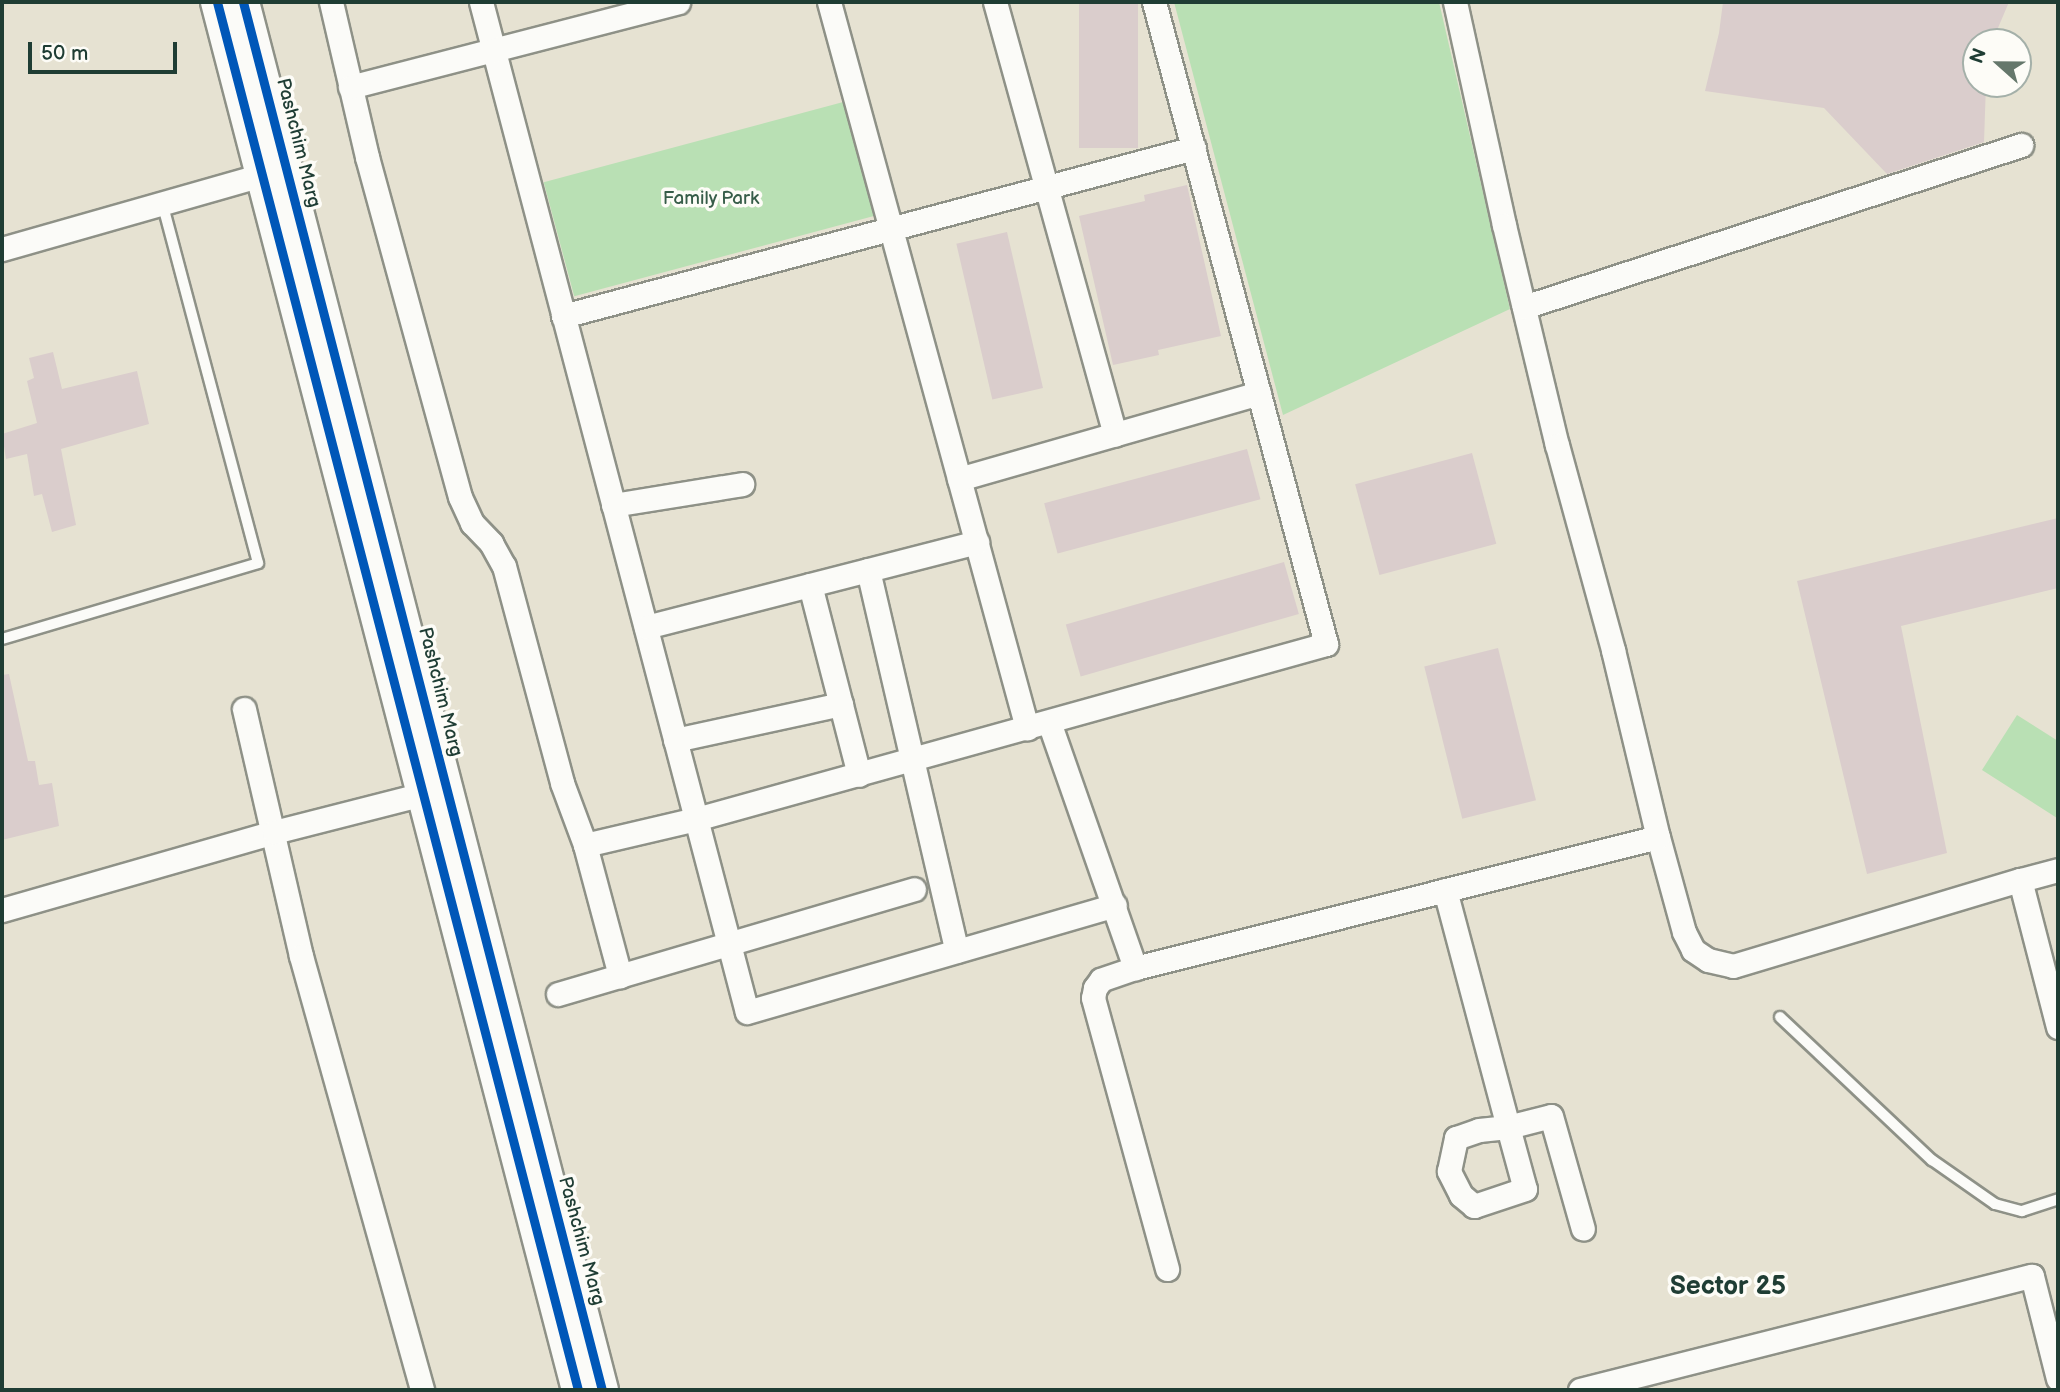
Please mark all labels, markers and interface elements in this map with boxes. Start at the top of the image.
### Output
scale bar [32,28,180,72]
north arrow [1962,28,2032,98]
text: 50 m [41,41,88,66]
text: N [1966,45,1992,67]
street label: Pashchim Marg [271,76,325,210]
park label: Family Park [662,188,760,210]
street label: Pashchim Marg [413,625,467,759]
street label: Pashchim Marg [553,1174,609,1308]
district label: Sector 25 [1670,1271,1786,1303]

